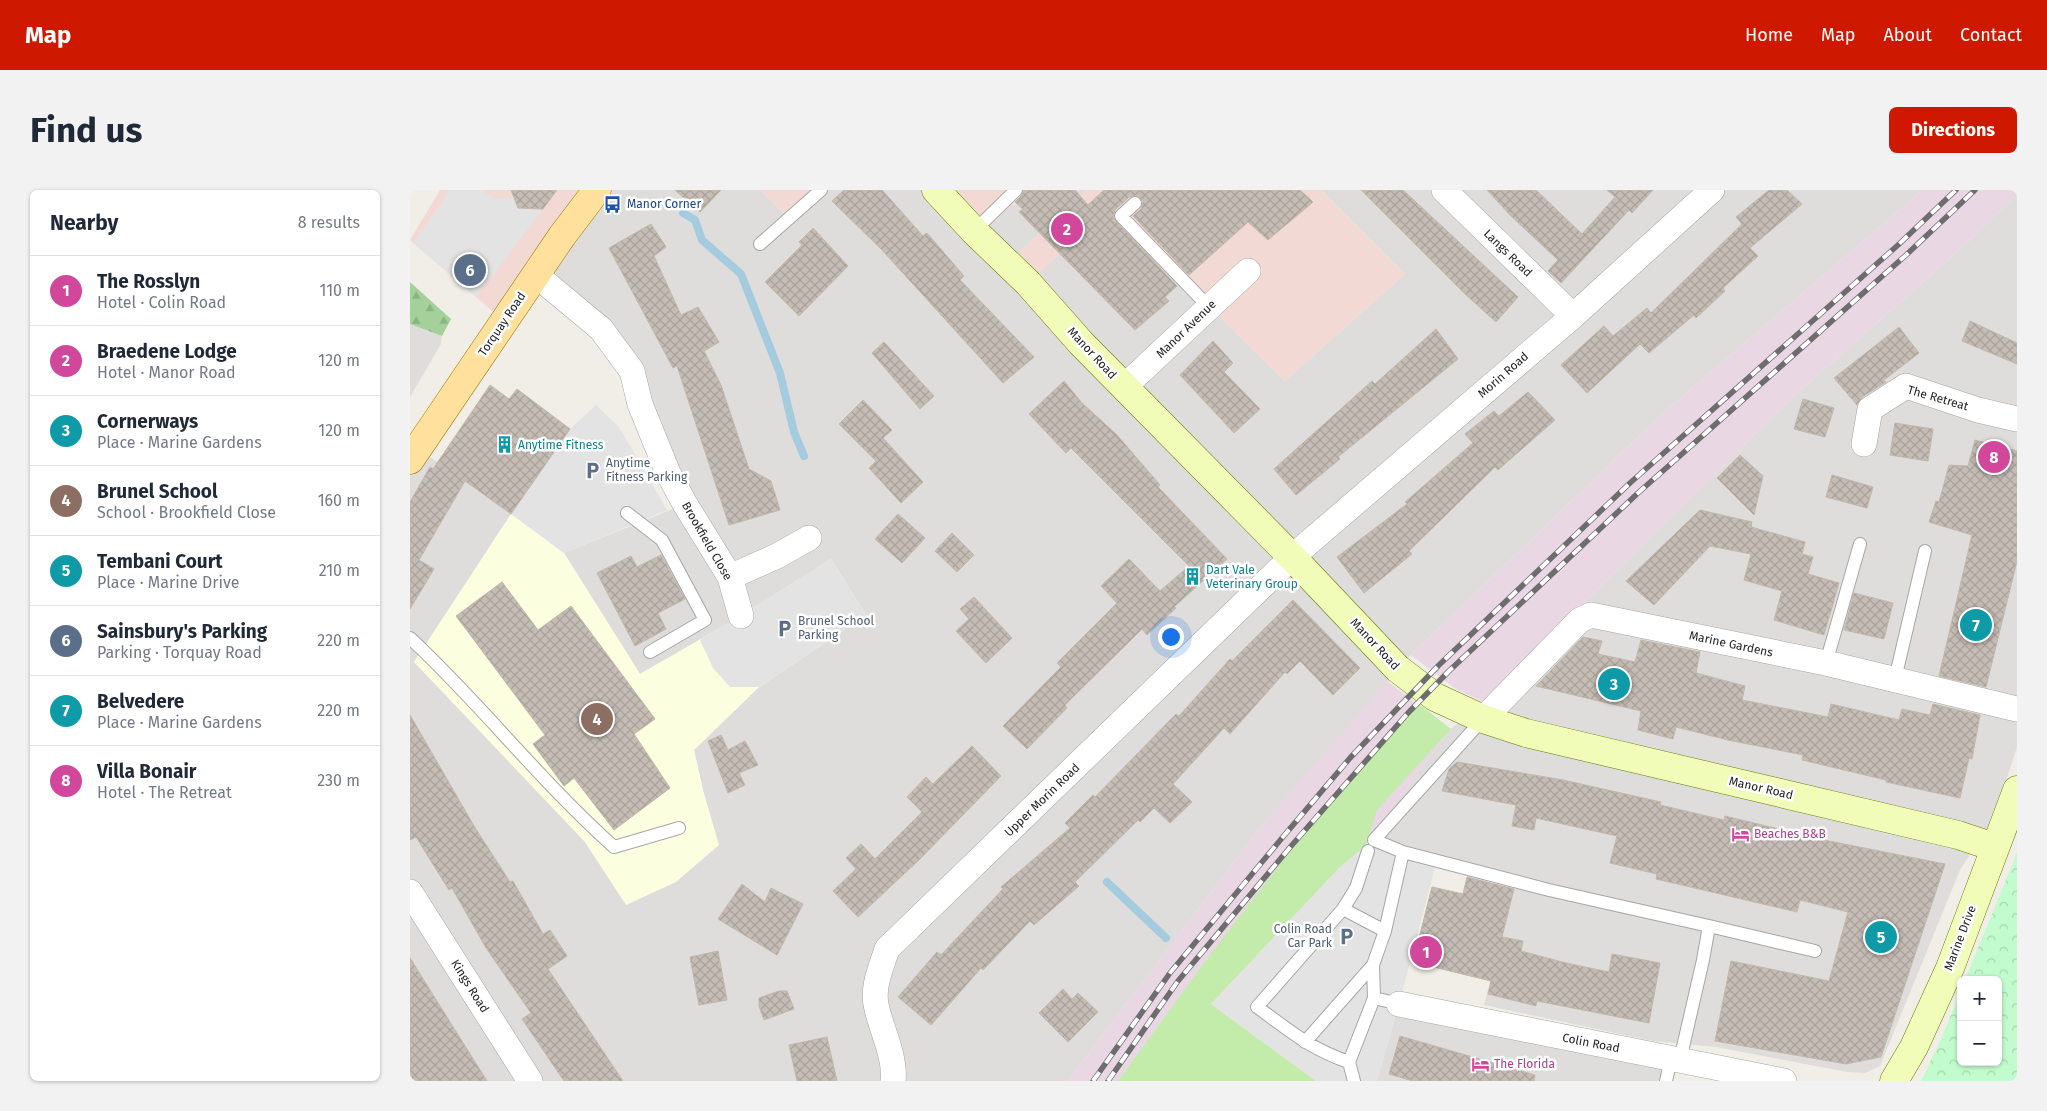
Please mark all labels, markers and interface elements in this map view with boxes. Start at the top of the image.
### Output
text: Map [25,21,71,49]
text: Home [1745,24,1793,46]
text: Map [1821,24,1855,46]
text: About [1883,24,1932,46]
text: Contact [1960,24,2022,46]
button: Directions [1889,107,2017,153]
text: Find us [30,109,142,151]
bus stop icon: Manor Corner [603,194,623,214]
place label: Manor Corner [627,197,701,211]
text: Nearby [50,210,118,236]
pin: 2 [1051,210,1083,248]
text: 8 results [298,213,360,232]
street label: Langs Road [1481,226,1535,280]
pin: 6 [454,251,486,289]
text: The Rosslyn [97,270,200,293]
text: 1 [62,281,70,300]
text: 110 m [319,281,360,300]
street label: Torquay Road [475,289,529,359]
text: Hotel · Colin Road [97,293,226,312]
street label: Manor Avenue [1153,297,1219,361]
street label: Manor Road [1065,324,1119,382]
text: Braedene Lodge [97,340,237,363]
street label: Morin Road [1475,349,1531,401]
text: 2 [62,351,70,370]
text: 120 m [318,351,360,370]
text: Hotel · Manor Road [97,363,236,382]
street label: The Retreat [1906,383,1971,414]
text: Cornerways [97,410,198,433]
text: 3 [62,421,70,440]
text: 120 m [318,421,360,440]
text: Place · Marine Gardens [97,433,262,452]
building icon: Anytime Fitness [494,435,514,455]
place label: Anytime Fitness [518,438,604,452]
pin: 8 [1978,438,2010,476]
place label: Anytime Fitness Parking [606,456,688,484]
parking icon: Anytime Fitness Parking [582,460,602,480]
text: Brunel School [97,480,218,503]
text: 4 [61,491,71,510]
text: 160 m [318,491,360,510]
street label: Brookfield Close [679,499,735,583]
text: School · Brookfield Close [97,503,276,522]
text: Tembani Court [97,550,223,573]
text: 5 [62,561,70,580]
text: 210 m [319,561,360,580]
place label: Dart Vale Veterinary Group [1206,563,1298,591]
building icon: Dart Vale Veterinary Group [1182,567,1202,587]
text: Place · Marine Drive [97,573,240,592]
pin: 7 [1960,606,1992,644]
place label: Brunel School Parking [798,614,875,642]
street label: Manor Road [1348,615,1402,673]
parking icon: Brunel School Parking [774,618,794,638]
text: Sainsbury's Parking [97,620,267,643]
your location [1158,624,1184,650]
street label: Marine Gardens [1688,628,1775,660]
text: 6 [61,631,71,650]
text: 220 m [317,631,360,650]
text: Parking · Torquay Road [97,643,262,662]
pin: 3 [1598,665,1630,703]
text: Belvedere [97,690,184,713]
pin: 4 [581,700,613,738]
text: 7 [62,701,70,720]
text: 220 m [317,701,360,720]
text: Place · Marine Gardens [97,713,262,732]
text: Villa Bonair [97,760,196,783]
street label: Upper Morin Road [1002,761,1082,839]
text: 8 [61,771,71,790]
text: 230 m [317,771,360,790]
street label: Manor Road [1728,774,1794,802]
text: Hotel · The Retreat [97,783,232,802]
hotel icon: Beaches B&B [1730,824,1750,844]
place label: Beaches B&B [1754,827,1826,841]
street label: Marine Drive [1941,903,1979,973]
pin: 5 [1865,918,1897,956]
place label: Colin Road Car Park [1274,922,1333,950]
parking icon: Colin Road Car Park [1336,926,1356,946]
pin: 1 [1410,933,1442,971]
street label: Kings Road [448,957,492,1015]
map controls [1957,976,2002,1066]
button: + [1957,976,2002,1021]
button: − [1957,1021,2002,1066]
street label: Colin Road [1561,1031,1621,1055]
hotel icon: The Florida [1470,1054,1490,1074]
place label: The Florida [1494,1057,1555,1071]

